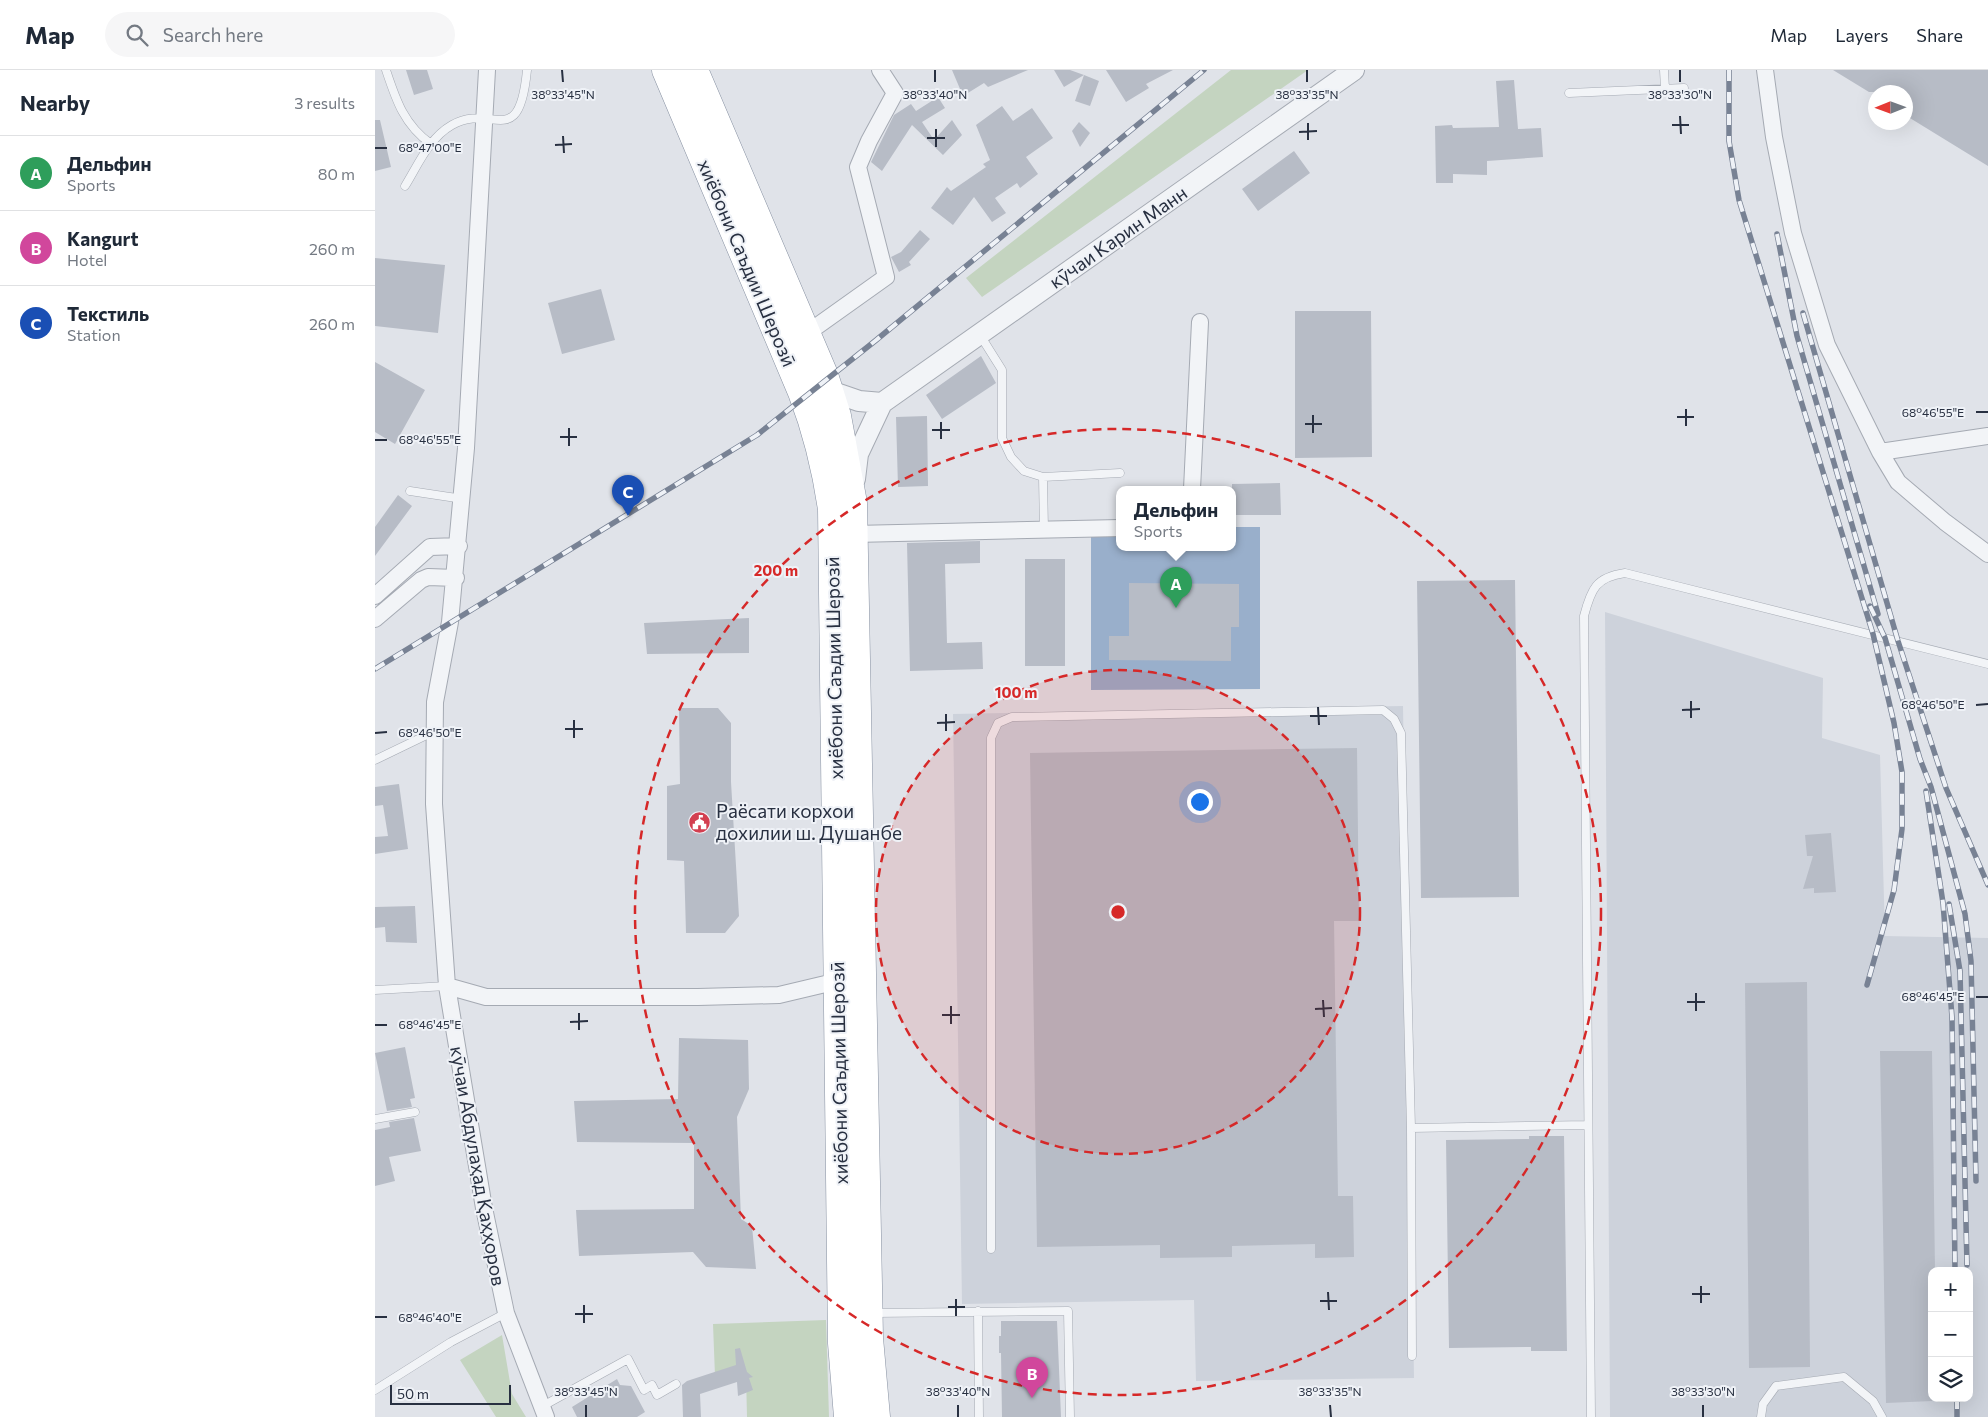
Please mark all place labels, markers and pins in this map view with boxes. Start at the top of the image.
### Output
pin: C [612,475,644,516]
pin: A [1160,567,1192,608]
place label: Раёсати корхои дохилии ш. Душанбе [716,799,902,844]
public building icon: Раёсати корхои дохилии ш. Душанбе [688,810,712,834]
centre of rings [1109,903,1127,921]
pin: B [1016,1357,1048,1398]

